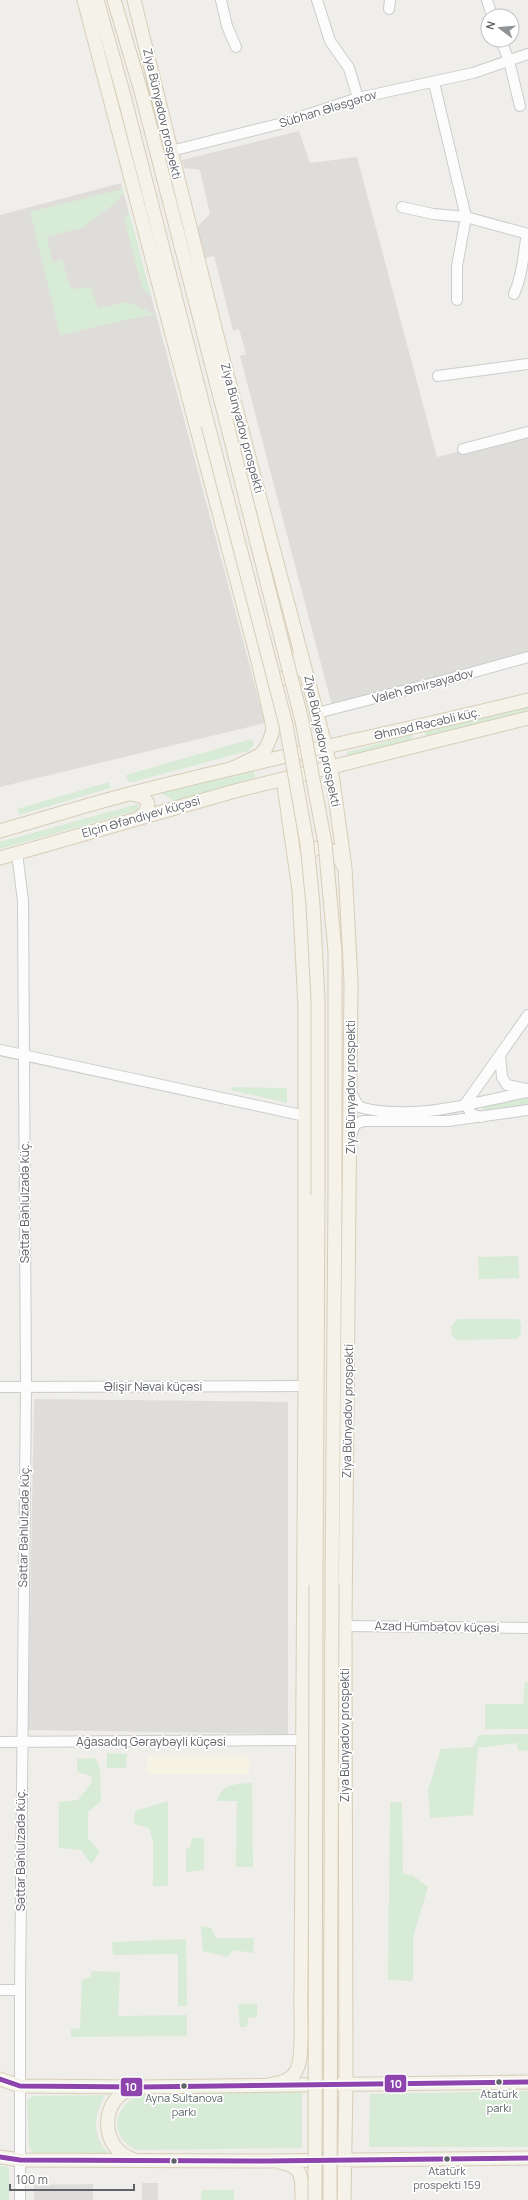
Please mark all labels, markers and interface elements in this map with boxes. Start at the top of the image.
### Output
north arrow [480,8,520,48]
text: N [482,19,498,31]
street label: Ziya Bünyadov prospekti [139,47,186,181]
street label: Sübhan Ələsgərov [277,86,379,131]
street label: Ziya Bünyadov prospekti [217,361,268,495]
street label: Valeh Əmirsayadov [370,664,475,707]
street label: Ziya Bünyadov prospekti [300,673,345,808]
street label: Əhməd Rəcəbli küç. [372,703,482,744]
street label: Elçin Əfəndiyev küçəsi [80,791,202,842]
street label: Ziya Bünyadov prospekti [342,1020,359,1154]
street label: Səttar Bəhlulzadə küç. [16,1141,33,1263]
street label: Ziya Bünyadov prospekti [338,1344,357,1478]
street label: Əlişir Nəvai küçəsi [104,1378,202,1395]
street label: Səttar Bəhlulzadə küç. [14,1465,33,1587]
street label: Azad Hümbətov küçəsi [374,1617,500,1636]
street label: Ziya Bünyadov prospekti [336,1668,353,1802]
street label: Ağasadıq Gəraybəyli küçəsi [76,1733,226,1750]
street label: Səttar Bəhlulzadə küç. [12,1789,29,1911]
line badge: 10 [384,2074,407,2093]
text: 10 [390,2076,402,2091]
line badge: 10 [120,2077,143,2097]
marker: Atatürk parkı [494,2077,504,2087]
text: 10 [125,2079,137,2094]
marker: Ayna Sultanova parkı [179,2081,189,2091]
place label: Atatürk parkı [480,2086,518,2115]
place label: Ayna Sultanova parkı [145,2090,223,2119]
marker: Atatürk prospekti 159 [442,2154,452,2164]
unlabelled marker [169,2156,179,2166]
place label: Atatürk prospekti 159 [413,2163,481,2192]
scale bar [10,2166,134,2192]
text: 100 m [16,2171,48,2188]

